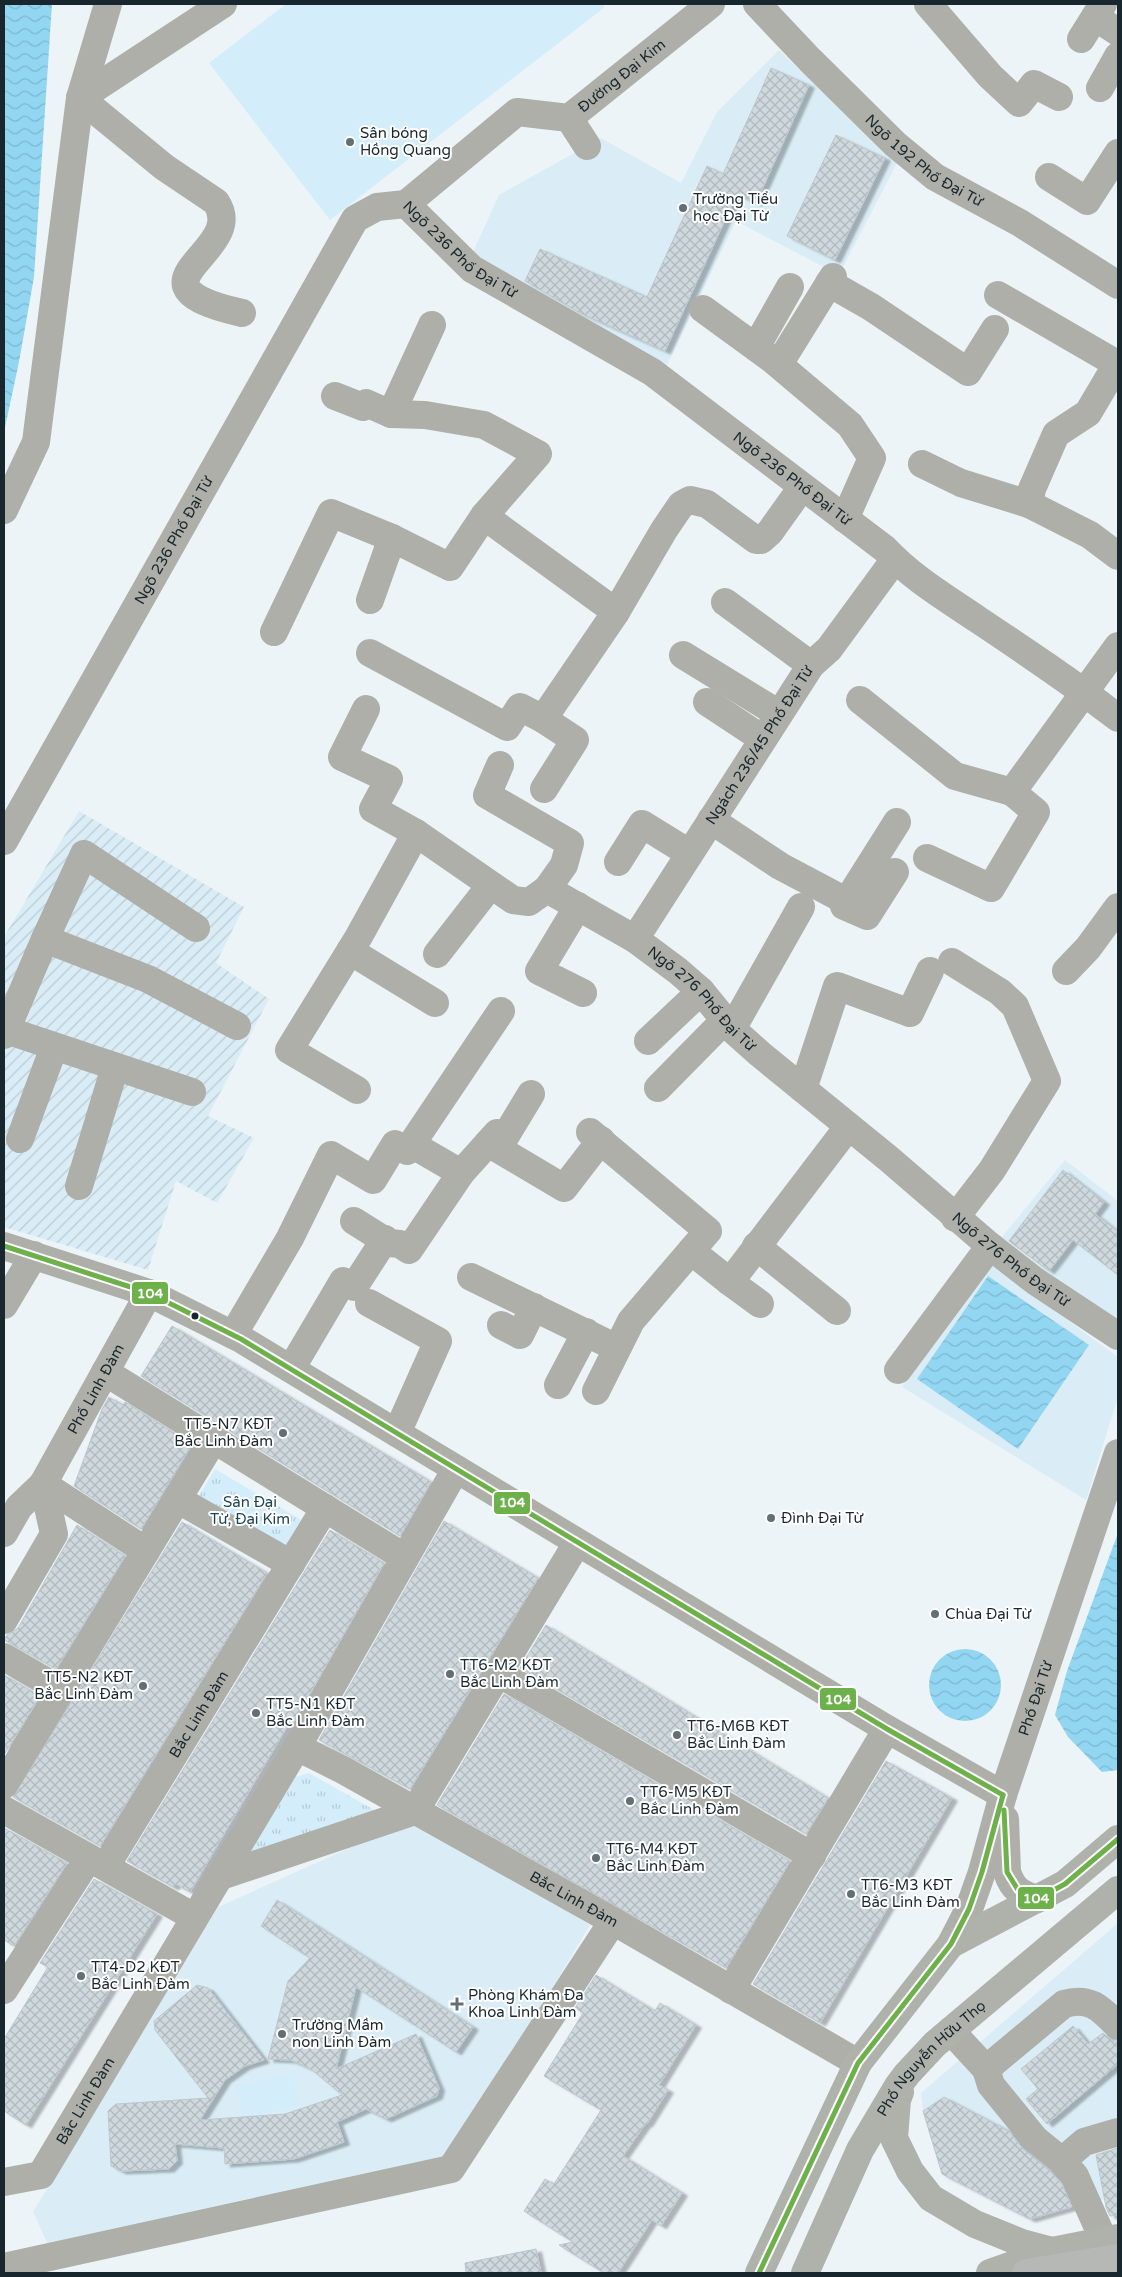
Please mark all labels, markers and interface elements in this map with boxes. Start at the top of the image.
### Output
street label: Đường Đại Kim [574,35,669,116]
street label: Ngõ 192 Phố Đại Từ [861,111,988,211]
place label: Sân bóng Hồng Quang [360,124,451,159]
marker: Sân bóng Hồng Quang [344,136,356,148]
place label: Trường Tiểu học Đại Từ [693,190,778,225]
street label: Ngõ 236 Phố Đại Từ [399,197,521,303]
marker: Trường Tiểu học Đại Từ [677,202,689,214]
street label: Ngõ 236 Phố Đại Từ [730,428,856,530]
street label: Ngõ 236 Phố Đại Từ [130,472,217,607]
street label: Ngách 236/45 Phố Đại Từ [702,662,818,828]
street label: Ngõ 276 Phố Đại Từ [644,943,760,1056]
street label: Ngõ 276 Phố Đại Từ [948,1208,1074,1311]
line badge: 104 [131,1281,169,1305]
text: 104 [137,1285,163,1302]
unlabelled marker [190,1311,200,1321]
street label: Phố Linh Đàm [64,1341,128,1437]
place label: TT5-N7 KĐT Bắc Linh Đàm [174,1415,273,1450]
marker: TT5-N7 KĐT Bắc Linh Đàm [277,1427,289,1439]
line badge: 104 [493,1491,531,1515]
park label: Sân Đại Từ, Đại Kim [210,1493,290,1528]
text: 104 [499,1494,525,1511]
place label: Đình Đại Từ [781,1509,865,1527]
marker: Đình Đại Từ [765,1512,777,1524]
place label: Chùa Đại Từ [945,1605,1032,1623]
marker: Chùa Đại Từ [929,1608,941,1620]
place label: TT6-M2 KĐT Bắc Linh Đàm [460,1656,559,1691]
street label: Phố Đại Từ [1015,1658,1057,1738]
street label: Bắc Linh Đàm [165,1667,232,1761]
place label: TT5-N2 KĐT Bắc Linh Đàm [34,1668,133,1703]
marker: TT6-M2 KĐT Bắc Linh Đàm [444,1668,456,1680]
marker: TT5-N2 KĐT Bắc Linh Đàm [137,1680,149,1692]
line badge: 104 [819,1687,857,1711]
text: 104 [825,1691,851,1708]
place label: TT5-N1 KĐT Bắc Linh Đàm [266,1695,365,1730]
marker: TT5-N1 KĐT Bắc Linh Đàm [250,1707,262,1719]
place label: TT6-M6B KĐT Bắc Linh Đàm [687,1717,789,1752]
marker: TT6-M6B KĐT Bắc Linh Đàm [671,1729,683,1741]
place label: TT6-M5 KĐT Bắc Linh Đàm [640,1783,739,1818]
marker: TT6-M5 KĐT Bắc Linh Đàm [624,1795,636,1807]
place label: TT6-M4 KĐT Bắc Linh Đàm [606,1840,705,1875]
marker: TT6-M4 KĐT Bắc Linh Đàm [590,1852,602,1864]
street label: Bắc Linh Đàm [526,1867,621,1931]
place label: TT6-M3 KĐT Bắc Linh Đàm [861,1876,960,1911]
line badge: 104 [1017,1886,1055,1910]
marker: TT6-M3 KĐT Bắc Linh Đàm [845,1888,857,1900]
text: 104 [1023,1890,1049,1907]
place label: TT4-D2 KĐT Bắc Linh Đàm [91,1958,190,1993]
marker: TT4-D2 KĐT Bắc Linh Đàm [75,1970,87,1982]
place label: Phòng Khám Đa Khoa Linh Đàm [468,1986,584,2021]
street label: Phố Nguyễn Hữu Thọ [873,1996,989,2120]
marker: Phòng Khám Đa Khoa Linh Đàm [450,1997,464,2011]
place label: Trường Mầm non Linh Đàm [292,2016,391,2051]
marker: Trường Mầm non Linh Đàm [276,2028,288,2040]
street label: Bắc Linh Đàm [52,2054,118,2148]

